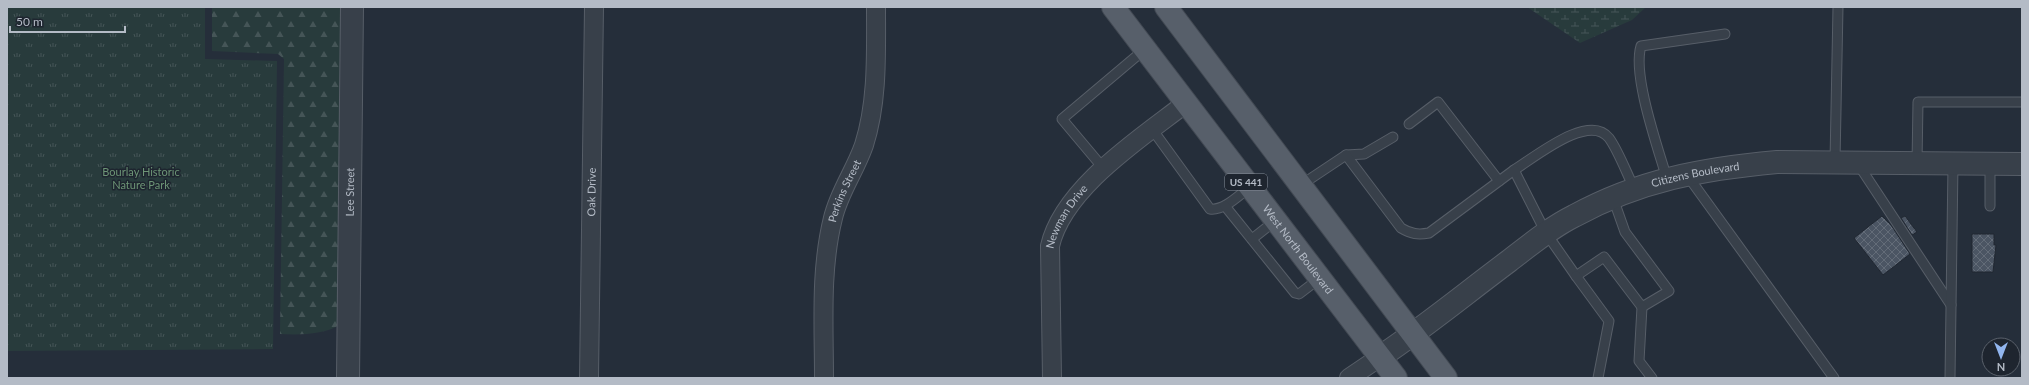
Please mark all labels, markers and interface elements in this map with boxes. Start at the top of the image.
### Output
scale bar [10,8,125,34]
text: 50 m [16,14,43,29]
street label: Perkins Street [825,157,863,224]
street label: Citizens Boulevard [1650,159,1740,189]
park label: Bourlay Historic Nature Park [102,165,180,191]
street label: Oak Drive [584,167,598,217]
street label: Lee Street [343,168,356,216]
road number: US 441 [1225,174,1267,190]
street label: Newman Drive [1043,181,1090,250]
street label: West North Boulevard [1260,202,1336,296]
north arrow [1981,337,2021,377]
text: N [1997,361,2005,374]

